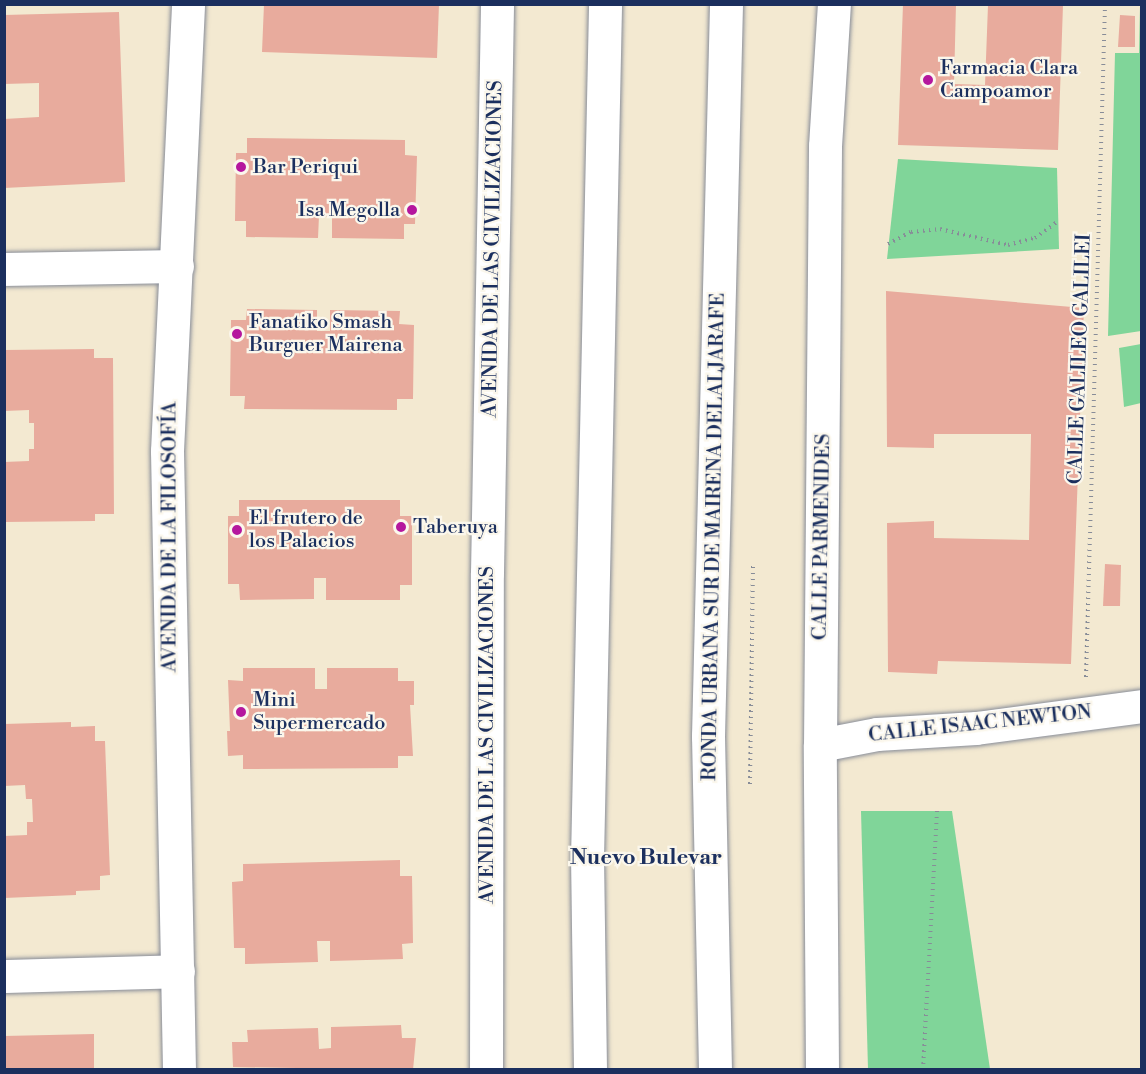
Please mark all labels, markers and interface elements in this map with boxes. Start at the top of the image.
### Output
place label: Farmacia Clara Campoamor [940,56,1078,103]
marker: Farmacia Clara Campoamor [921,73,935,87]
street label: AVENIDA DE LAS CIVILIZACIONES [478,80,508,418]
place label: Bar Periqui [253,155,358,179]
marker: Bar Periqui [234,160,248,174]
place label: Isa Megolla [298,198,400,222]
marker: Isa Megolla [405,203,419,217]
street label: CALLE GALILEO GALILEI [1064,233,1096,485]
street label: RONDA URBANA SUR DE MAIRENA DELALJARAFE [698,293,730,781]
place label: Fanatiko Smash Burguer Mairena [249,310,403,357]
marker: Fanatiko Smash Burguer Mairena [230,327,244,341]
street label: AVENIDA DE LA FILOSOFÍA [158,402,182,672]
street label: CALLE PARMENIDES [808,433,836,641]
place label: El frutero de los Palacios [249,506,363,553]
place label: Taberuya [413,515,498,539]
marker: Taberuya [394,520,408,534]
marker: El frutero de los Palacios [230,523,244,537]
street label: AVENIDA DE LAS CIVILIZACIONES [475,566,499,904]
place label: Mini Supermercado [253,688,385,735]
street label: CALLE ISAAC NEWTON [867,700,1093,748]
marker: Mini Supermercado [234,705,248,719]
district label: Nuevo Bulevar [570,845,722,871]

